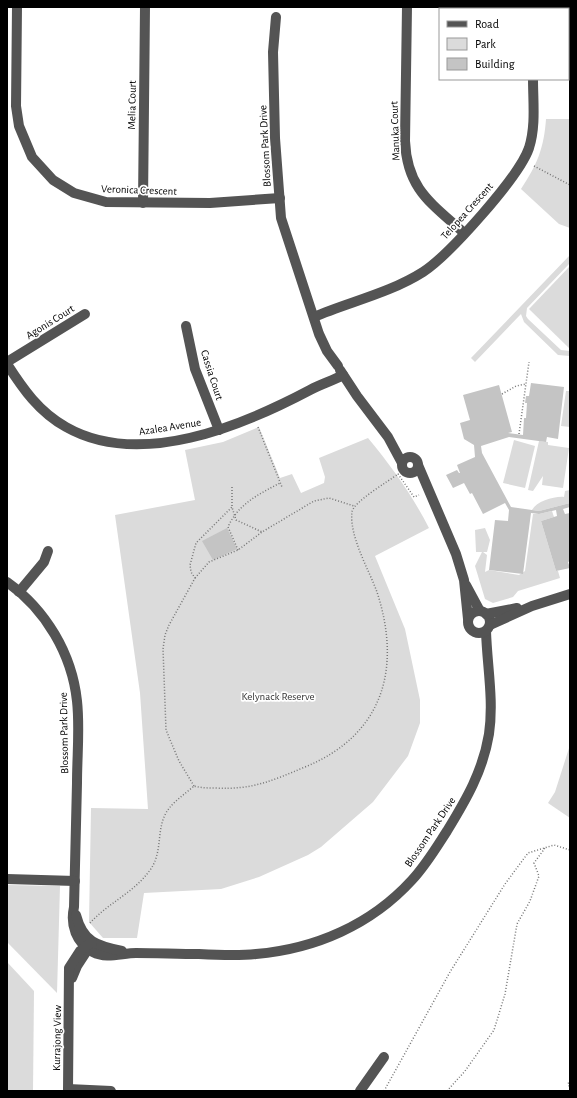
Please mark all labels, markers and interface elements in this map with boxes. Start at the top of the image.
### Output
legend [439,8,569,80]
text: Road [475,18,499,30]
text: Park [475,38,496,50]
text: Building [475,58,515,70]
street label: Melia Court [126,80,138,130]
street label: Manuka Court [388,100,402,161]
street label: Blossom Park Drive [257,105,273,187]
street label: Telopea Crescent [439,180,496,241]
street label: Veronica Crescent [101,183,177,197]
street label: Agonis Court [24,303,77,341]
street label: Cassia Court [199,349,225,402]
street label: Azalea Avenue [138,417,202,437]
park label: Kelynack Reserve [241,691,315,702]
street label: Blossom Park Drive [58,692,70,774]
street label: Blossom Park Drive [403,795,457,869]
street label: Kurrajong View [51,1004,63,1071]

